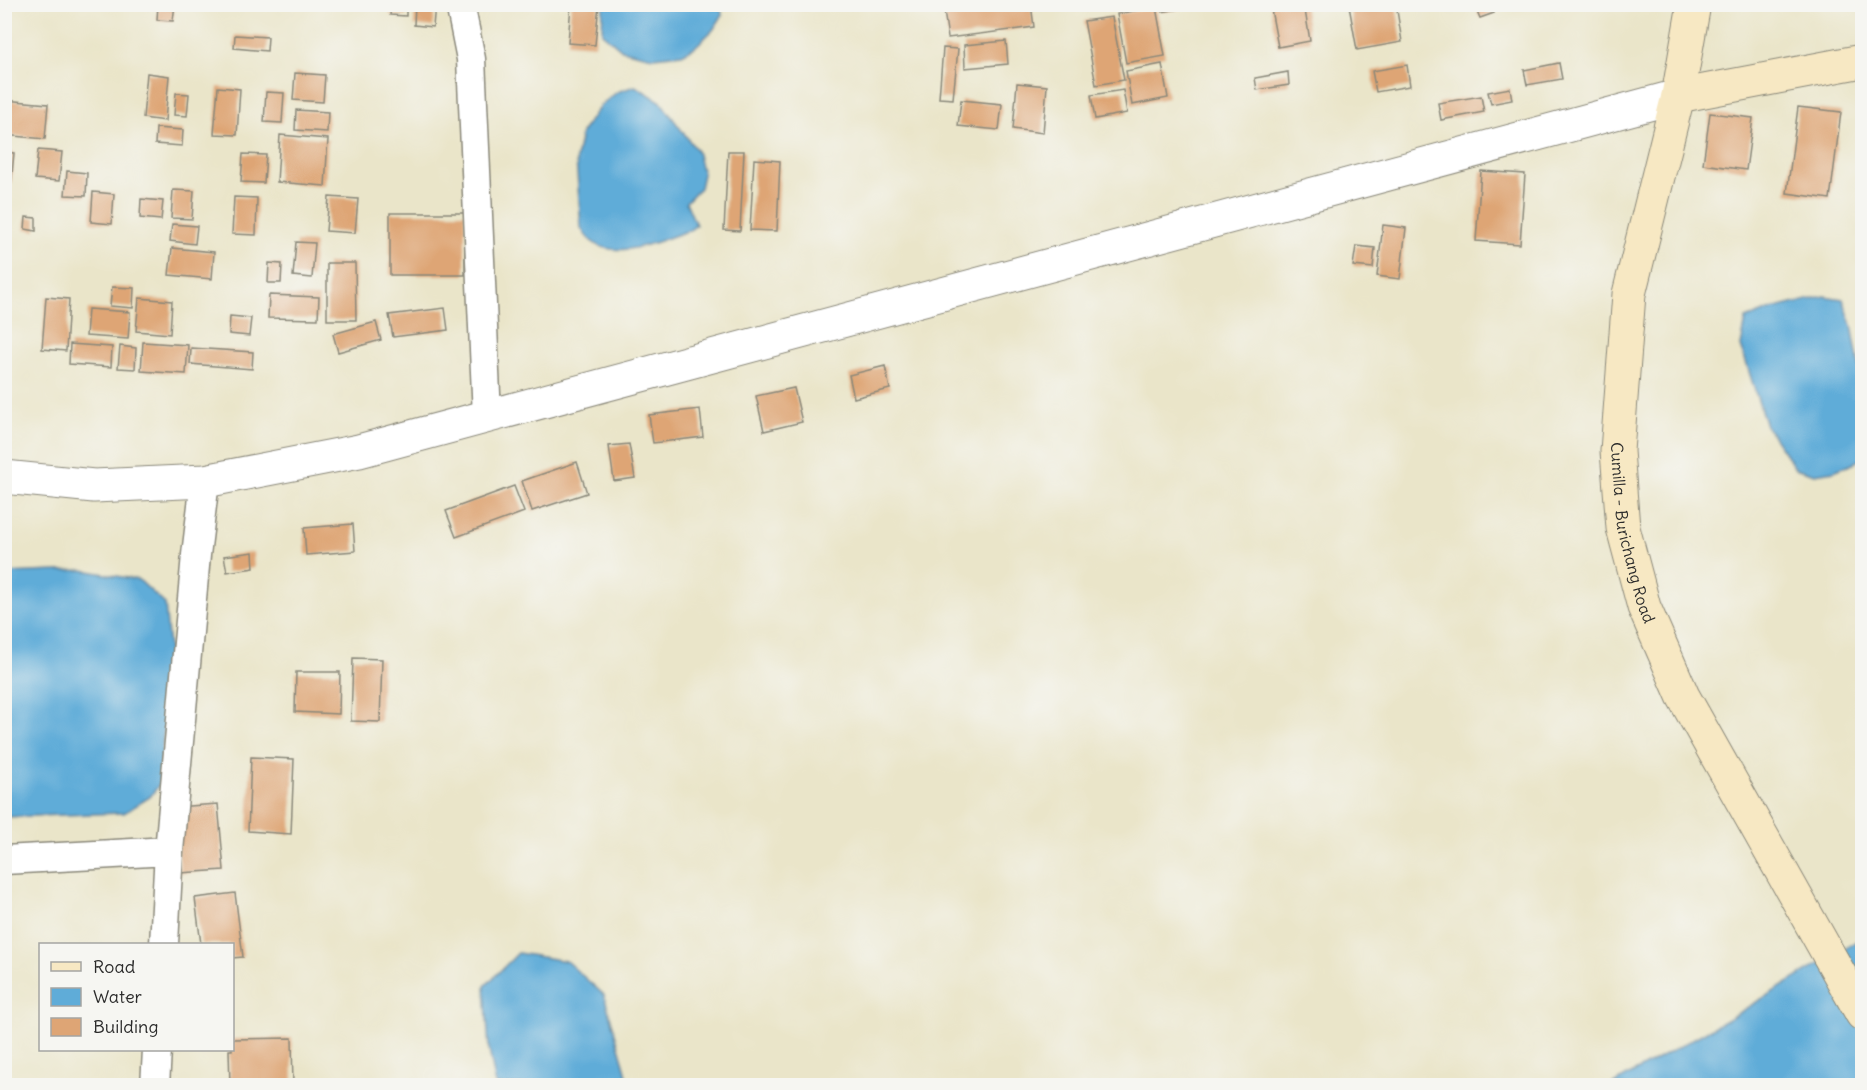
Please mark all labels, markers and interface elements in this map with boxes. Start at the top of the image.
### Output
street label: Cumilla - Burichang Road [1607,441,1660,626]
legend [39,943,234,1051]
text: Road [93,955,136,978]
text: Water [93,985,143,1008]
text: Building [93,1015,158,1038]

